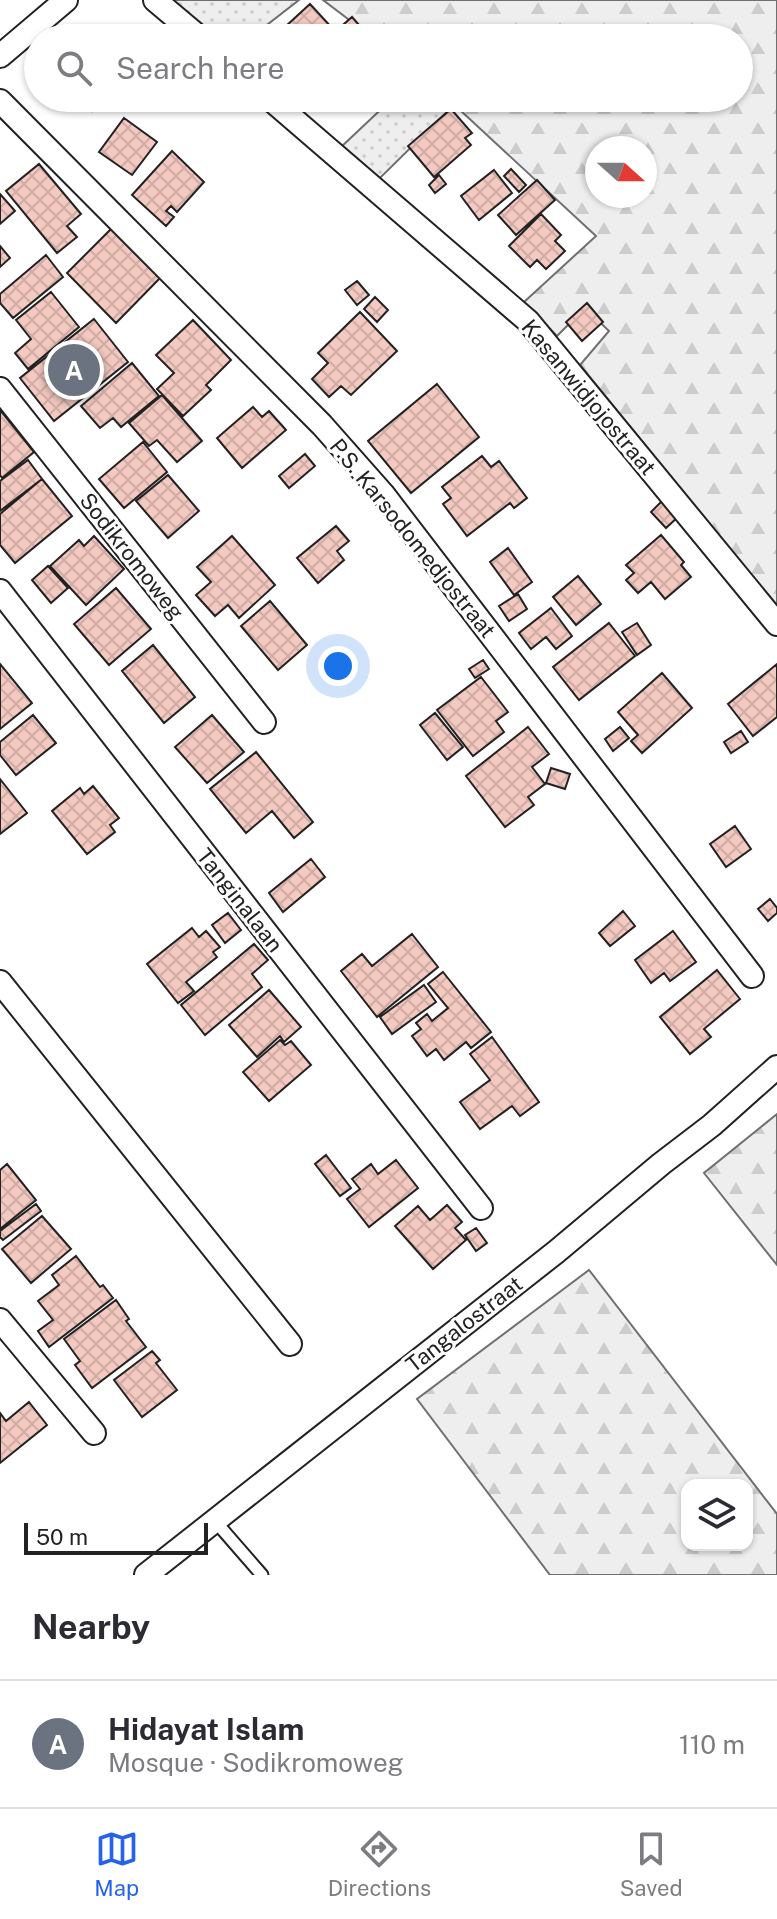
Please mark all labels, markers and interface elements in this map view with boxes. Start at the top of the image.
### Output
search box [24,24,753,112]
icon: search [52,46,96,90]
text: Search here [116,50,284,86]
north arrow [585,136,657,208]
street label: Kasanwidjojostraat [516,314,662,480]
pin: A [48,340,100,400]
street label: P.S. Karsodomedjostraat [325,433,501,643]
street label: Sodikromoweg [74,487,190,625]
your location [318,646,358,686]
street label: Tanginalaan [192,843,288,957]
street label: Tangalostraat [401,1270,527,1378]
map controls [681,1479,753,1551]
button: layers [681,1479,753,1551]
scale bar [24,1519,208,1555]
text: 50 m [36,1524,88,1550]
text: Nearby [32,1607,150,1647]
text: Hidayat Islam [108,1711,304,1747]
text: A [49,1729,67,1760]
text: 110 m [679,1729,745,1760]
text: Mosque · Sodikromoweg [108,1747,404,1778]
tab: Map [94,1827,139,1901]
tab: Directions [328,1827,431,1901]
tab: Saved [620,1827,683,1901]

